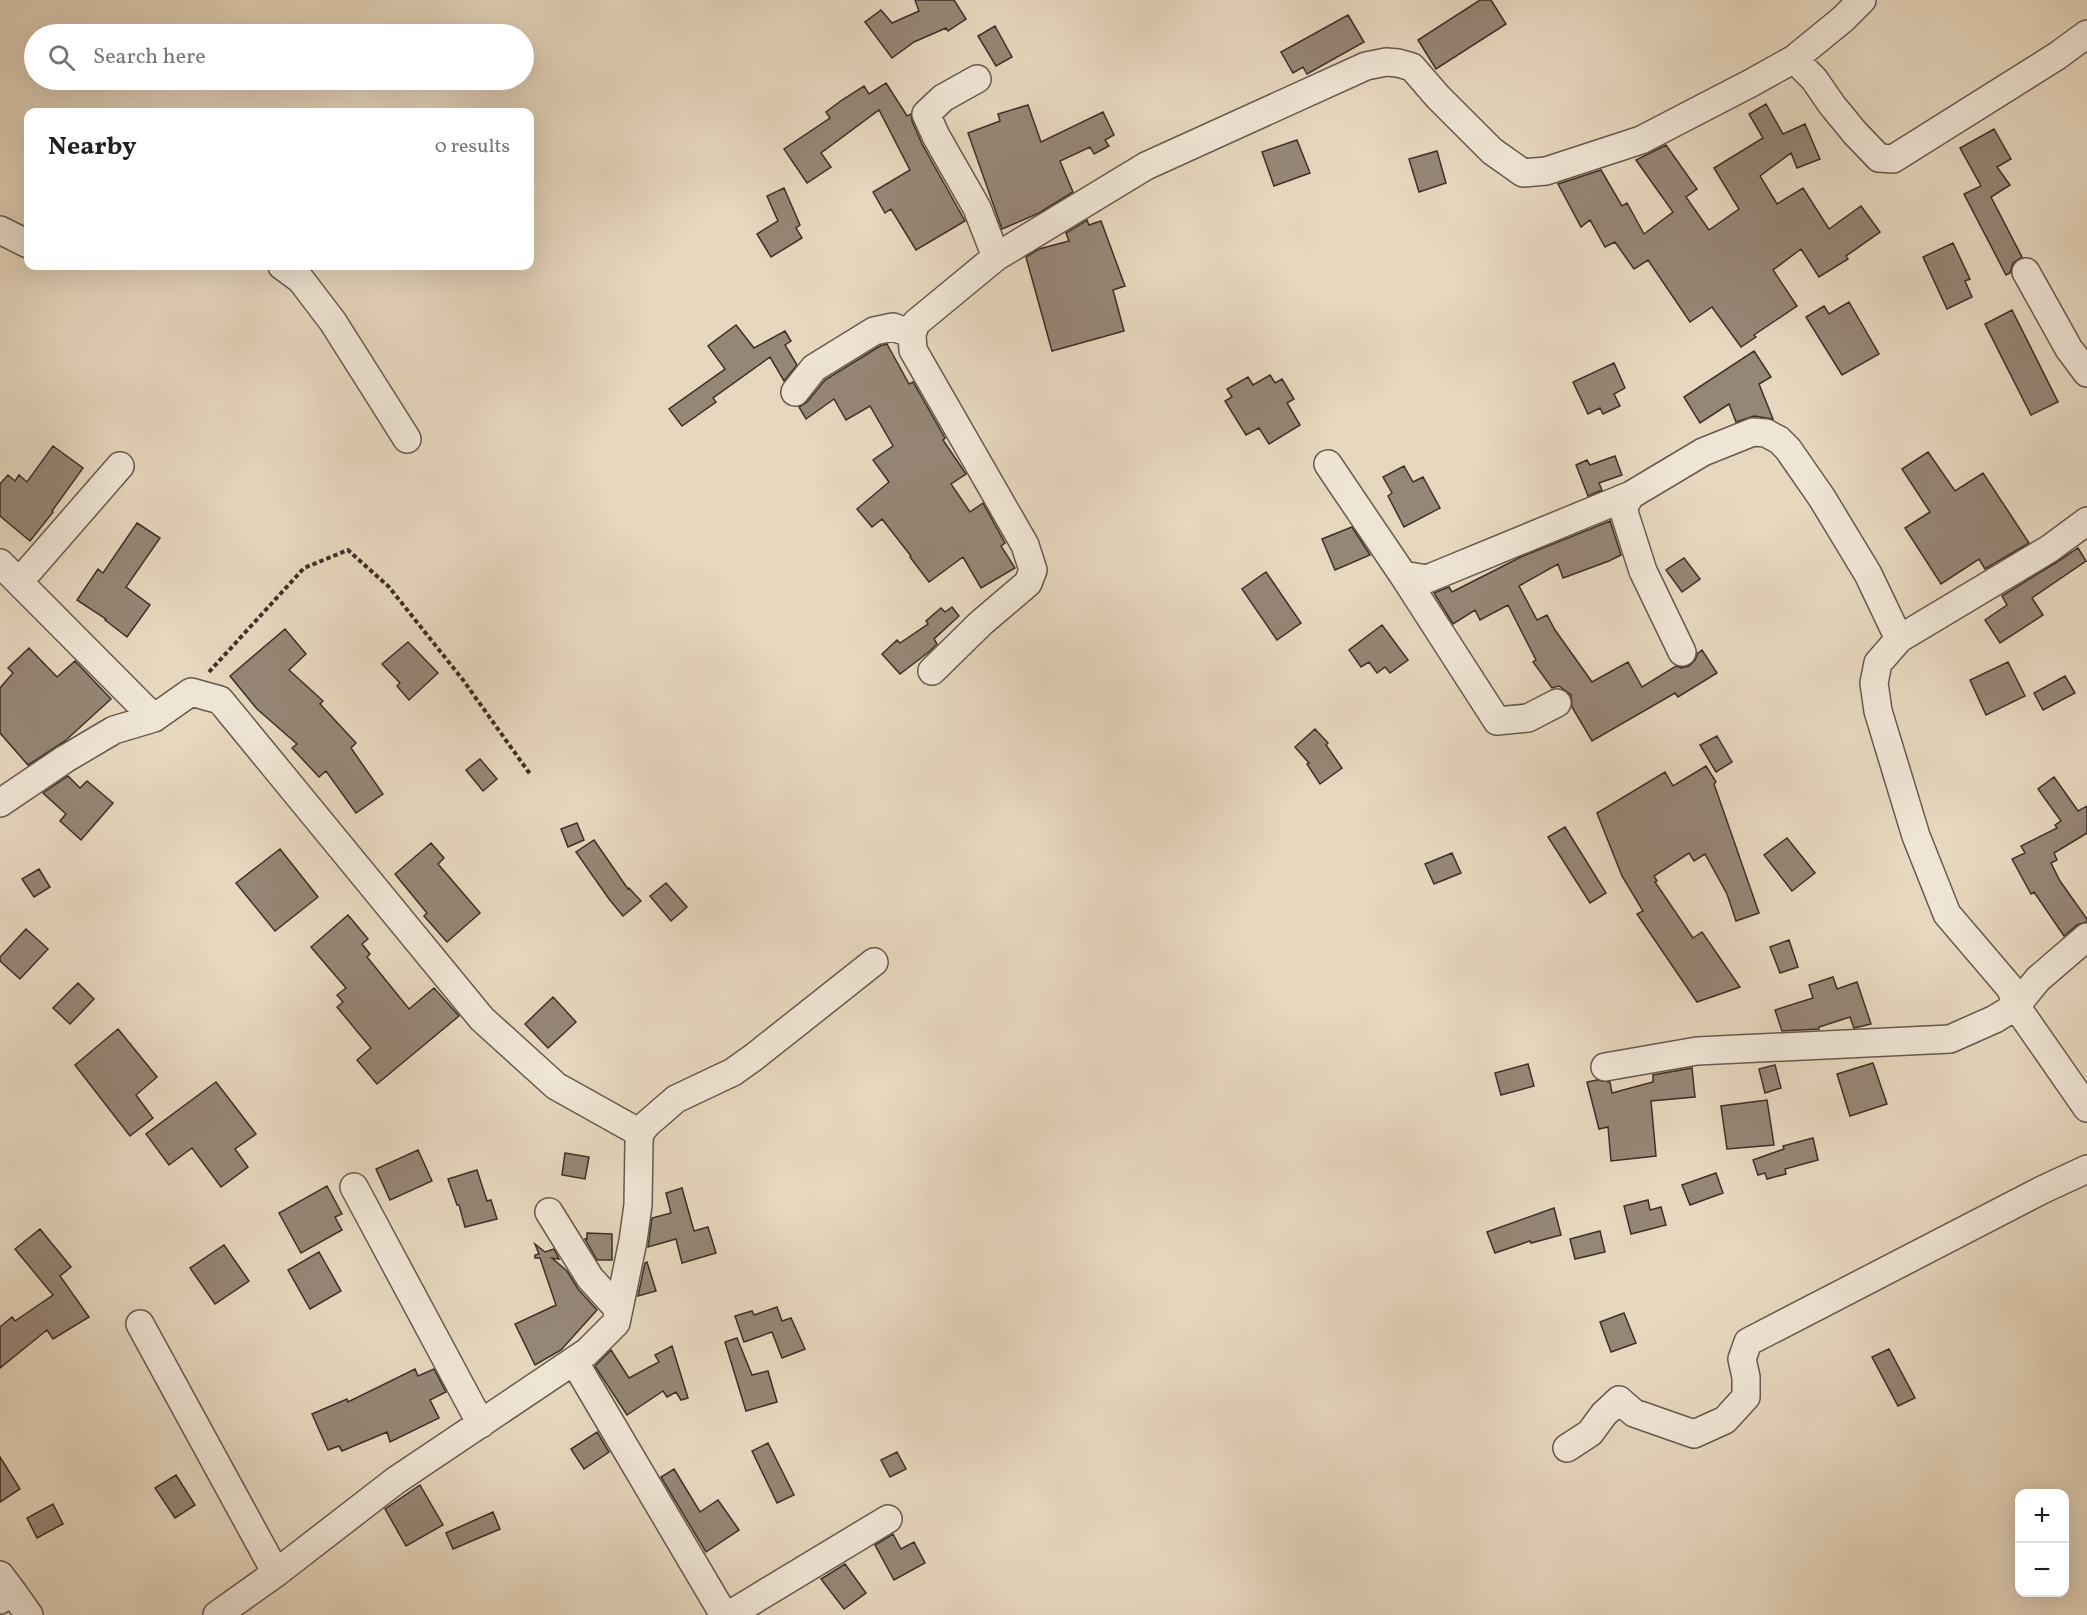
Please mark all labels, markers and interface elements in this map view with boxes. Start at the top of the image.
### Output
search box [24,24,534,90]
icon: search [45,41,78,74]
text: Search here [93,42,206,73]
text: Nearby [48,129,137,165]
text: 0 results [435,133,510,161]
map controls [2015,1489,2069,1597]
button: + [2015,1489,2069,1543]
button: − [2015,1543,2069,1597]

